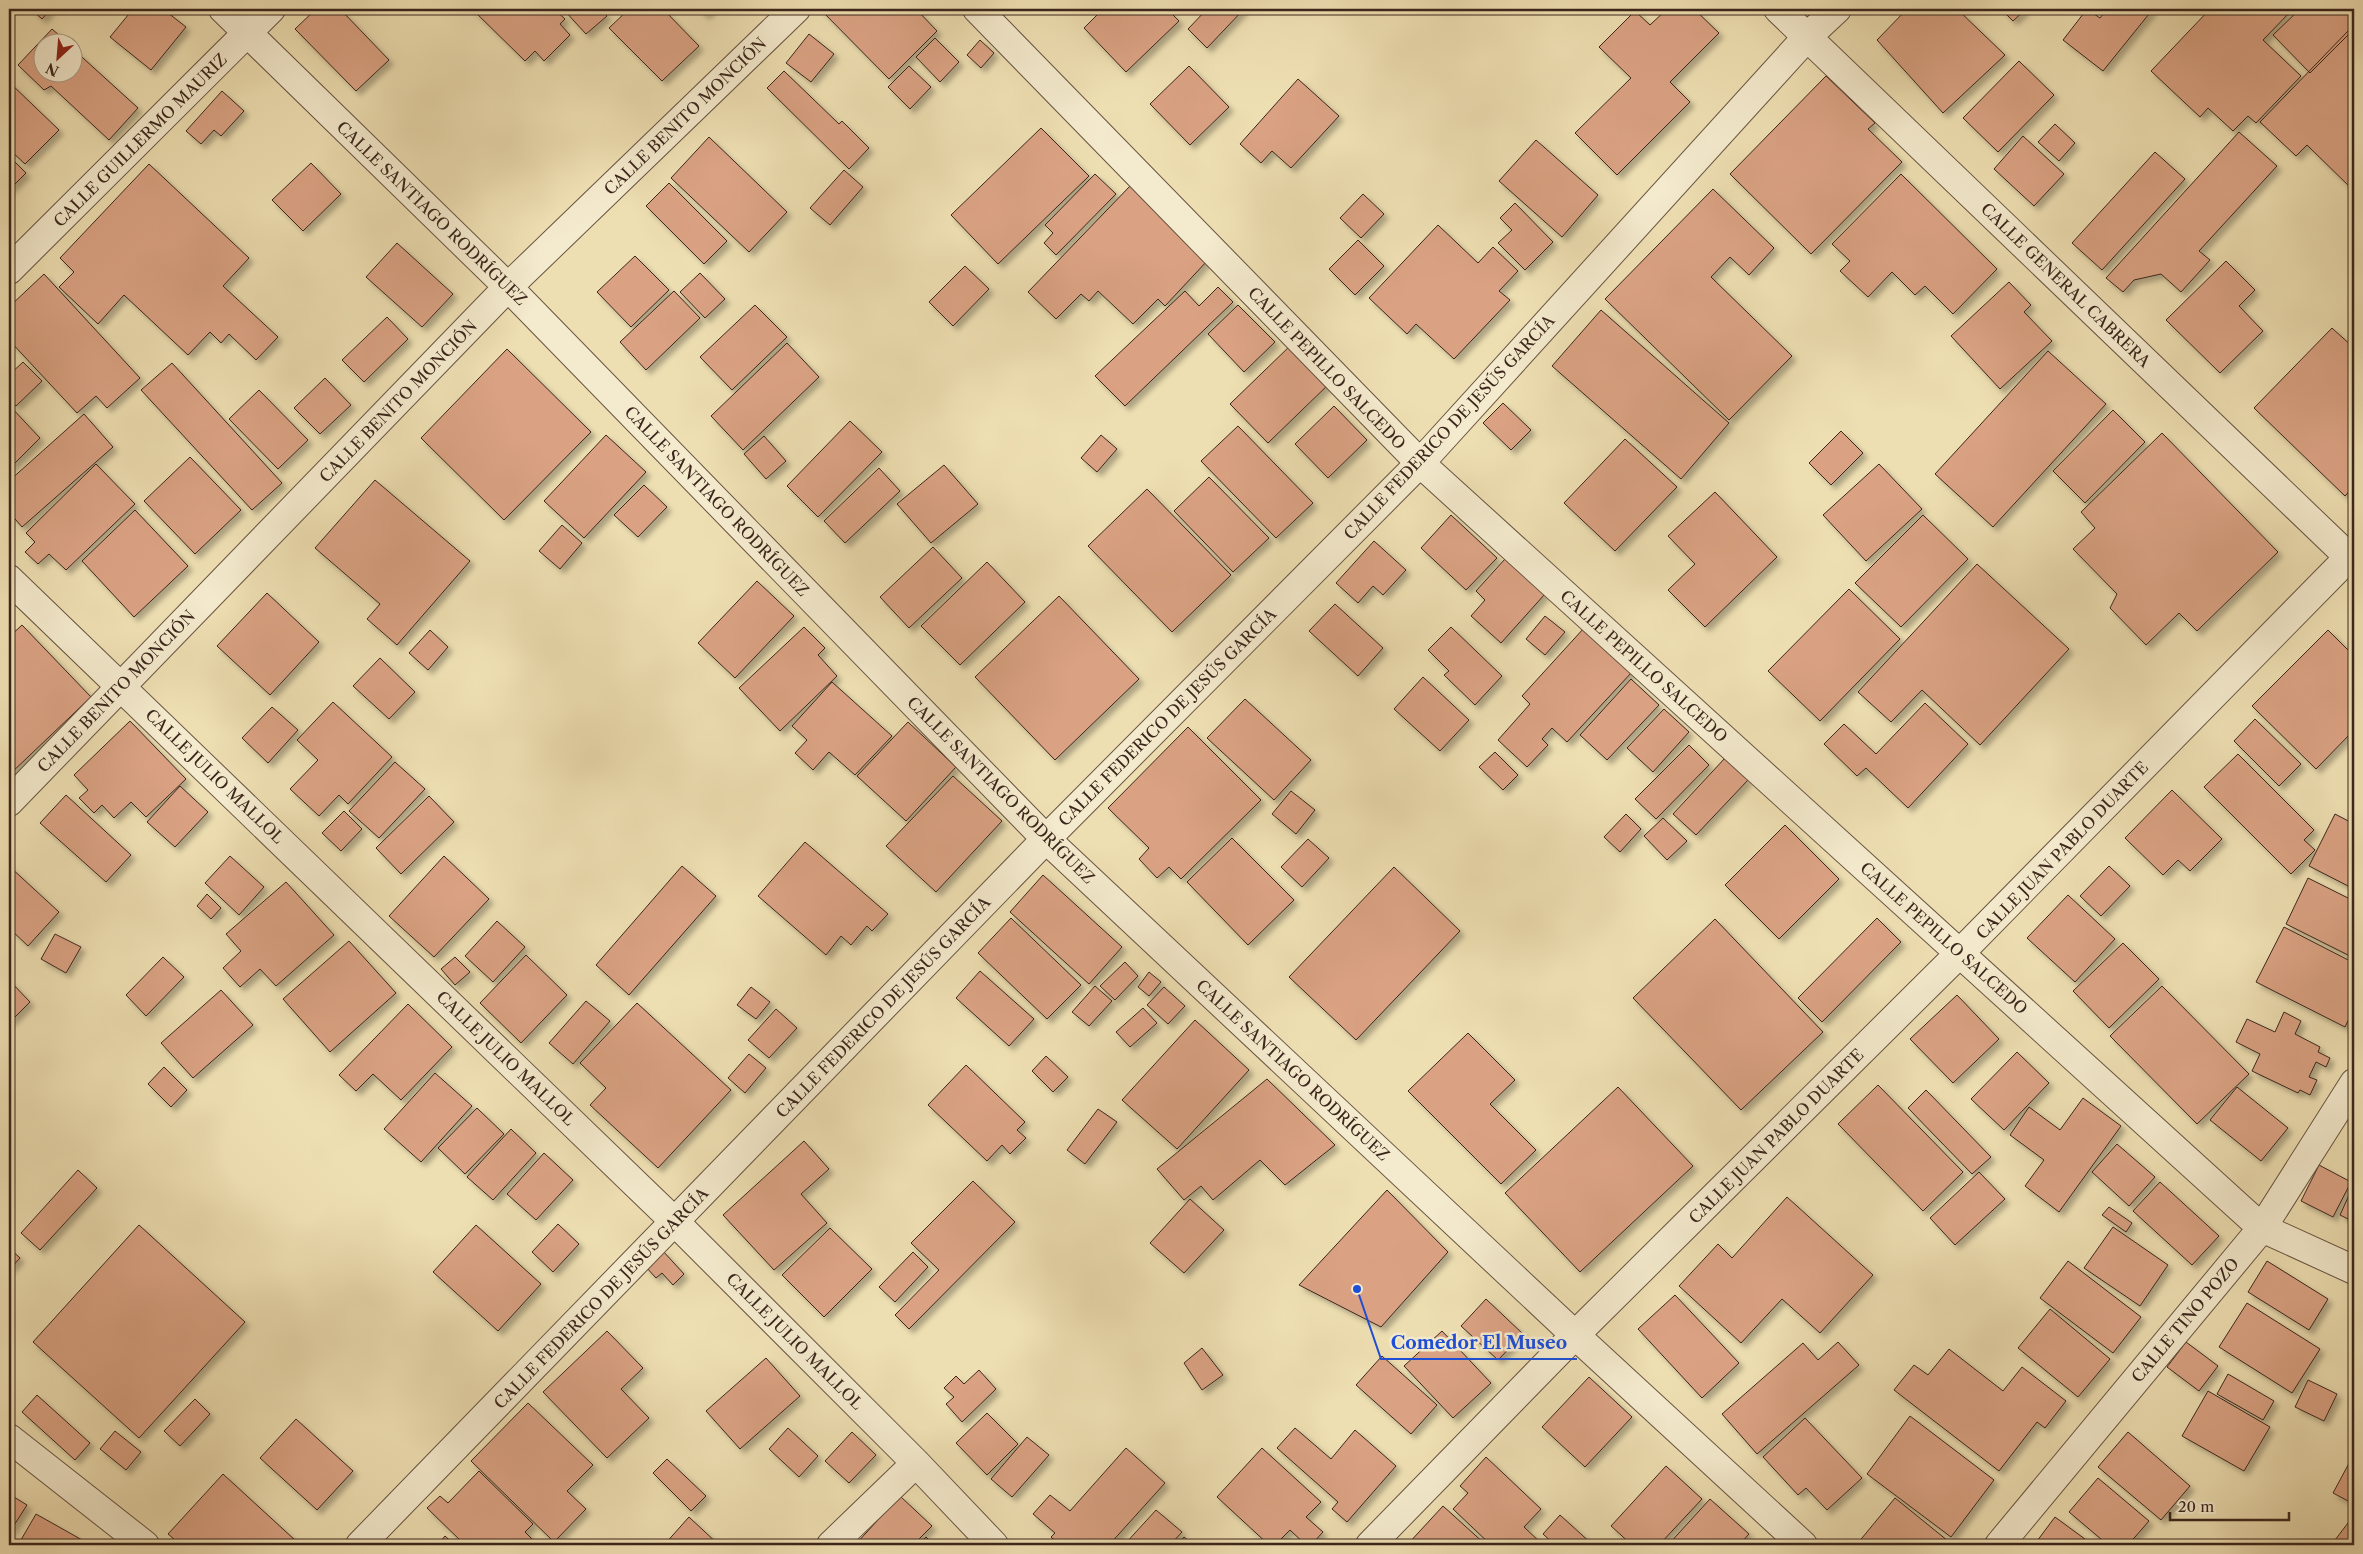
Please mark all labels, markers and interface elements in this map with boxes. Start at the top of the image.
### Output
north arrow [32,32,82,82]
street label: CALLE BENITO MONCIÓN [600,33,770,199]
street label: CALLE GUILLERMO MAURIZ [49,49,231,231]
text: N [43,59,62,80]
street label: CALLE SANTIAGO RODRÍGUEZ [333,117,531,309]
street label: CALLE GENERAL CABRERA [1977,199,2156,372]
street label: CALLE PEPILLO SALCEDO [1244,283,1410,453]
street label: CALLE FEDERICO DE JESÚS GARCÍA [1339,310,1559,544]
street label: CALLE BENITO MONCIÓN [315,316,481,486]
street label: CALLE SANTIAGO RODRÍGUEZ [621,402,813,600]
street label: CALLE PEPILLO SALCEDO [1556,586,1732,746]
street label: CALLE FEDERICO DE JESÚS GARCÍA [1054,603,1281,830]
street label: CALLE BENITO MONCIÓN [33,606,199,776]
street label: CALLE SANTIAGO RODRÍGUEZ [903,692,1099,888]
street label: CALLE JULIO MALLOL [141,705,289,848]
street label: CALLE JUAN PABLO DUARTE [1972,757,2152,943]
street label: CALLE PEPILLO SALCEDO [1856,858,2032,1018]
street label: CALLE FEDERICO DE JESÚS GARCÍA [772,891,995,1122]
street label: CALLE SANTIAGO RODRÍGUEZ [1192,975,1394,1165]
street label: CALLE JULIO MALLOL [432,987,580,1130]
street label: CALLE JUAN PABLO DUARTE [1684,1044,1868,1228]
street label: CALLE FEDERICO DE JESÚS GARCÍA [490,1182,713,1413]
street label: CALLE TINO POZO [2127,1254,2243,1386]
street label: CALLE JULIO MALLOL [722,1268,868,1414]
callout: Comedor El Museo [1381,1326,1577,1359]
text: Comedor El Museo [1391,1332,1567,1354]
scale bar [2170,1489,2289,1521]
text: 20 m [2178,1497,2214,1516]

